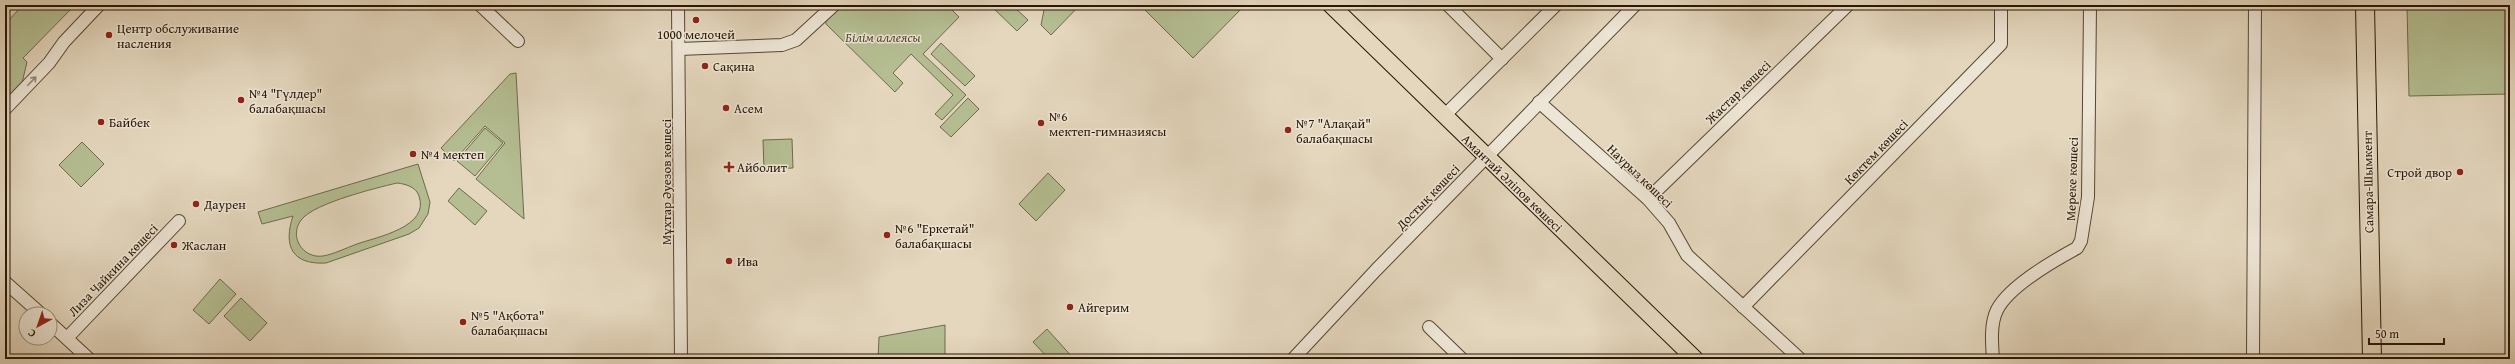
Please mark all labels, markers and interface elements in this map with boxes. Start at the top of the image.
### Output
marker: 1000 мелочей [691,15,701,25]
place label: Центр обслуживание насления [117,19,239,53]
place label: 1000 мелочей [657,25,735,44]
park label: Білім аллеясы [845,28,921,47]
marker: Центр обслуживание насления [104,30,114,40]
street label: Жастар көшесі [1700,56,1775,129]
place label: Сақина [713,57,755,76]
marker: Сақина [700,61,710,71]
one-way arrow [27,76,37,86]
place label: №4 "Гүлдер" балабақшасы [249,84,326,118]
marker: №4 "Гүлдер" балабақшасы [236,95,246,105]
place label: Асем [734,99,763,118]
marker: Асем [721,103,731,113]
place label: №6 мектеп-гимназиясы [1049,107,1166,141]
place label: Байбек [109,113,150,132]
place label: №7 "Алақай" балабақшасы [1296,114,1373,148]
street label: Көктем көшесі [1840,115,1913,189]
marker: Байбек [96,117,106,127]
marker: №6 мектеп-гимназиясы [1036,118,1046,128]
street label: Мұхтар Әуезов көшесі [657,119,676,245]
marker: №7 "Алақай" балабақшасы [1283,125,1293,135]
street label: Амантай Әліпов көшесі [1457,130,1567,237]
street label: Самара-Шымкент [2358,130,2378,233]
street label: Мереке көшесі [2061,136,2083,221]
street label: Наурыз көшесі [1603,140,1677,213]
place label: №4 мектеп [421,145,484,164]
marker: №4 мектеп [408,149,418,159]
place label: Айболит [737,158,788,177]
street label: Достық көшесі [1391,160,1464,235]
marker: Айболит [724,162,734,172]
place label: Строй двор [2387,163,2452,182]
marker: Строй двор [2455,167,2465,177]
place label: Даурен [203,195,246,214]
marker: Даурен [191,199,201,209]
street label: Лиза Чайкина көшесі [64,219,163,321]
place label: №6 "Еркетай" балабақшасы [895,219,975,253]
marker: №6 "Еркетай" балабақшасы [882,230,892,240]
place label: Жаслан [181,236,227,255]
marker: Жаслан [169,240,179,250]
place label: Ива [737,252,759,271]
marker: Ива [724,256,734,266]
place label: Айгерим [1078,298,1129,317]
marker: Айгерим [1065,302,1075,312]
north arrow [18,306,58,346]
place label: №5 "Ақбота" балабақшасы [471,306,548,340]
marker: №5 "Ақбота" балабақшасы [458,317,468,327]
scale bar [2369,320,2444,346]
text: 50 m [2375,325,2399,342]
text: С [24,326,39,342]

